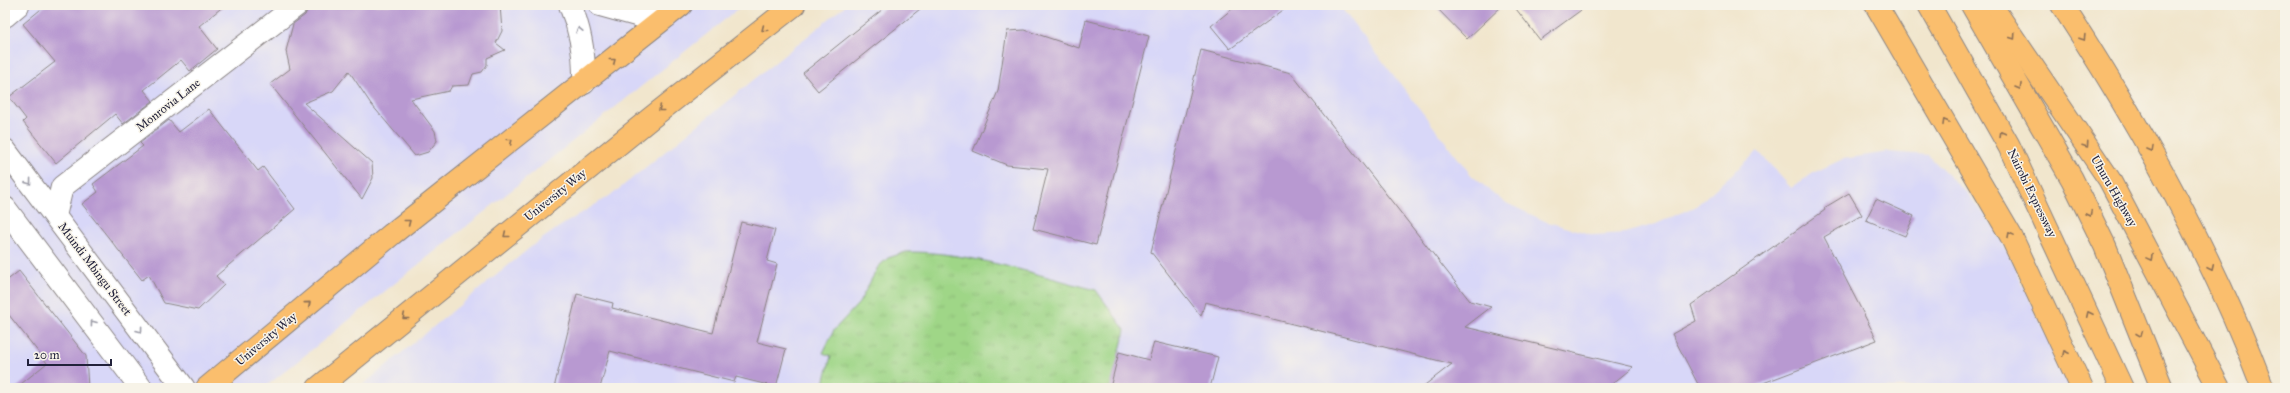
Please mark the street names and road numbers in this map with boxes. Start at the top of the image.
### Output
street label: Monrovia Lane [133,76,203,134]
street label: Nairobi Expressway [2004,146,2060,240]
street label: Uhuru Highway [2087,153,2140,230]
street label: University Way [521,166,589,224]
street label: Muindi Mbingu Street [55,220,135,319]
street label: University Way [233,309,300,369]

